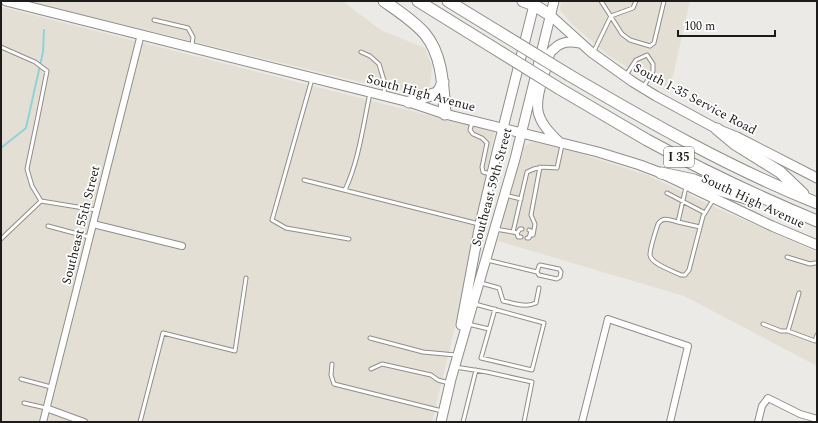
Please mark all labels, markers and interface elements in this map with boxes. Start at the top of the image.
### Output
scale bar [678,12,775,38]
text: 100 m [684,17,715,36]
street label: South I-35 Service Road [630,58,760,140]
street label: South High Avenue [364,69,478,117]
street label: Southeast 59th Street [467,125,518,249]
road number: I 35 [664,147,694,167]
street label: Southeast 55th Street [57,163,106,287]
street label: South High Avenue [698,168,808,234]

